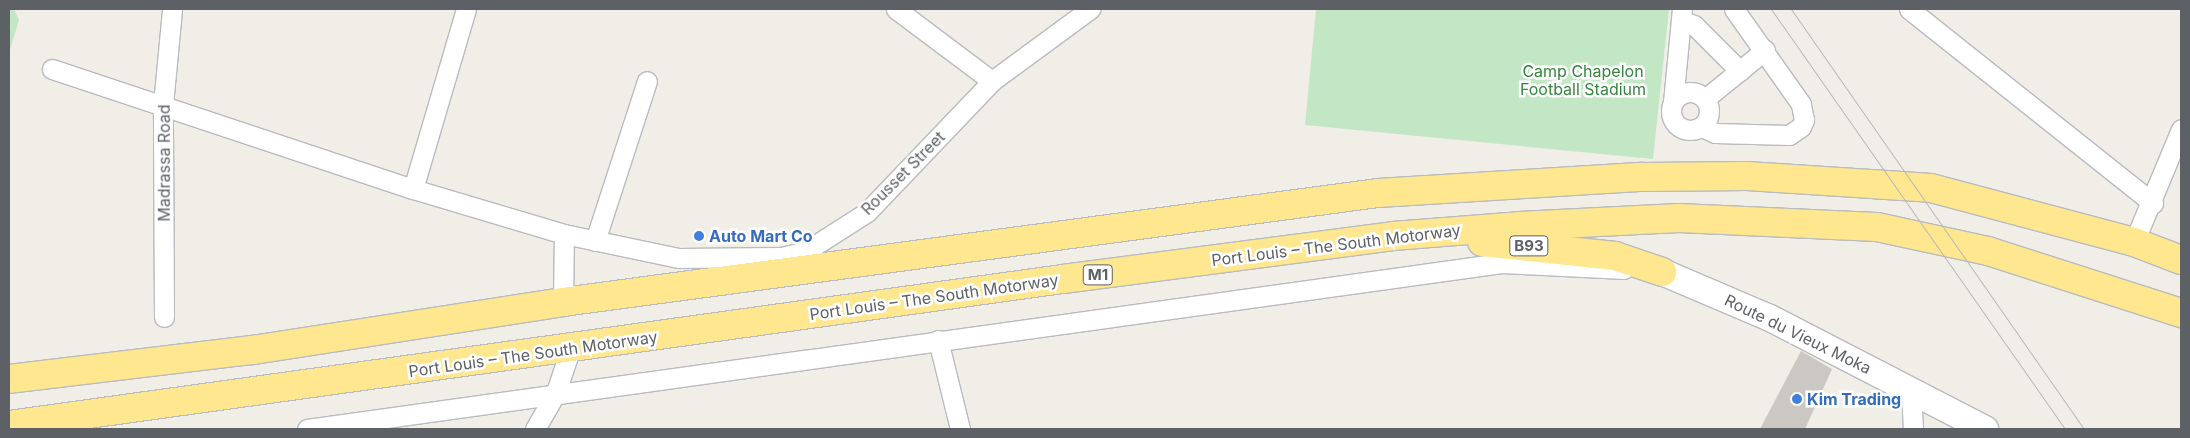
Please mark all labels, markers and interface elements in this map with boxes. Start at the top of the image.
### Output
park label: Camp Chapelon Football Stadium [1520,61,1646,99]
street label: Madrassa Road [154,104,174,222]
street label: Rousset Street [857,127,949,219]
street label: Port Louis – The South Motorway [1210,220,1462,270]
place label: Auto Mart Co [709,226,813,246]
marker: Auto Mart Co [693,230,705,242]
road number: B93 [1509,234,1549,258]
road number: M1 [1082,262,1114,288]
street label: Port Louis – The South Motorway [808,270,1060,324]
street label: Route du Vieux Moka [1722,290,1874,378]
street label: Port Louis – The South Motorway [407,327,659,381]
place label: Kim Trading [1807,389,1901,409]
marker: Kim Trading [1791,393,1803,405]

